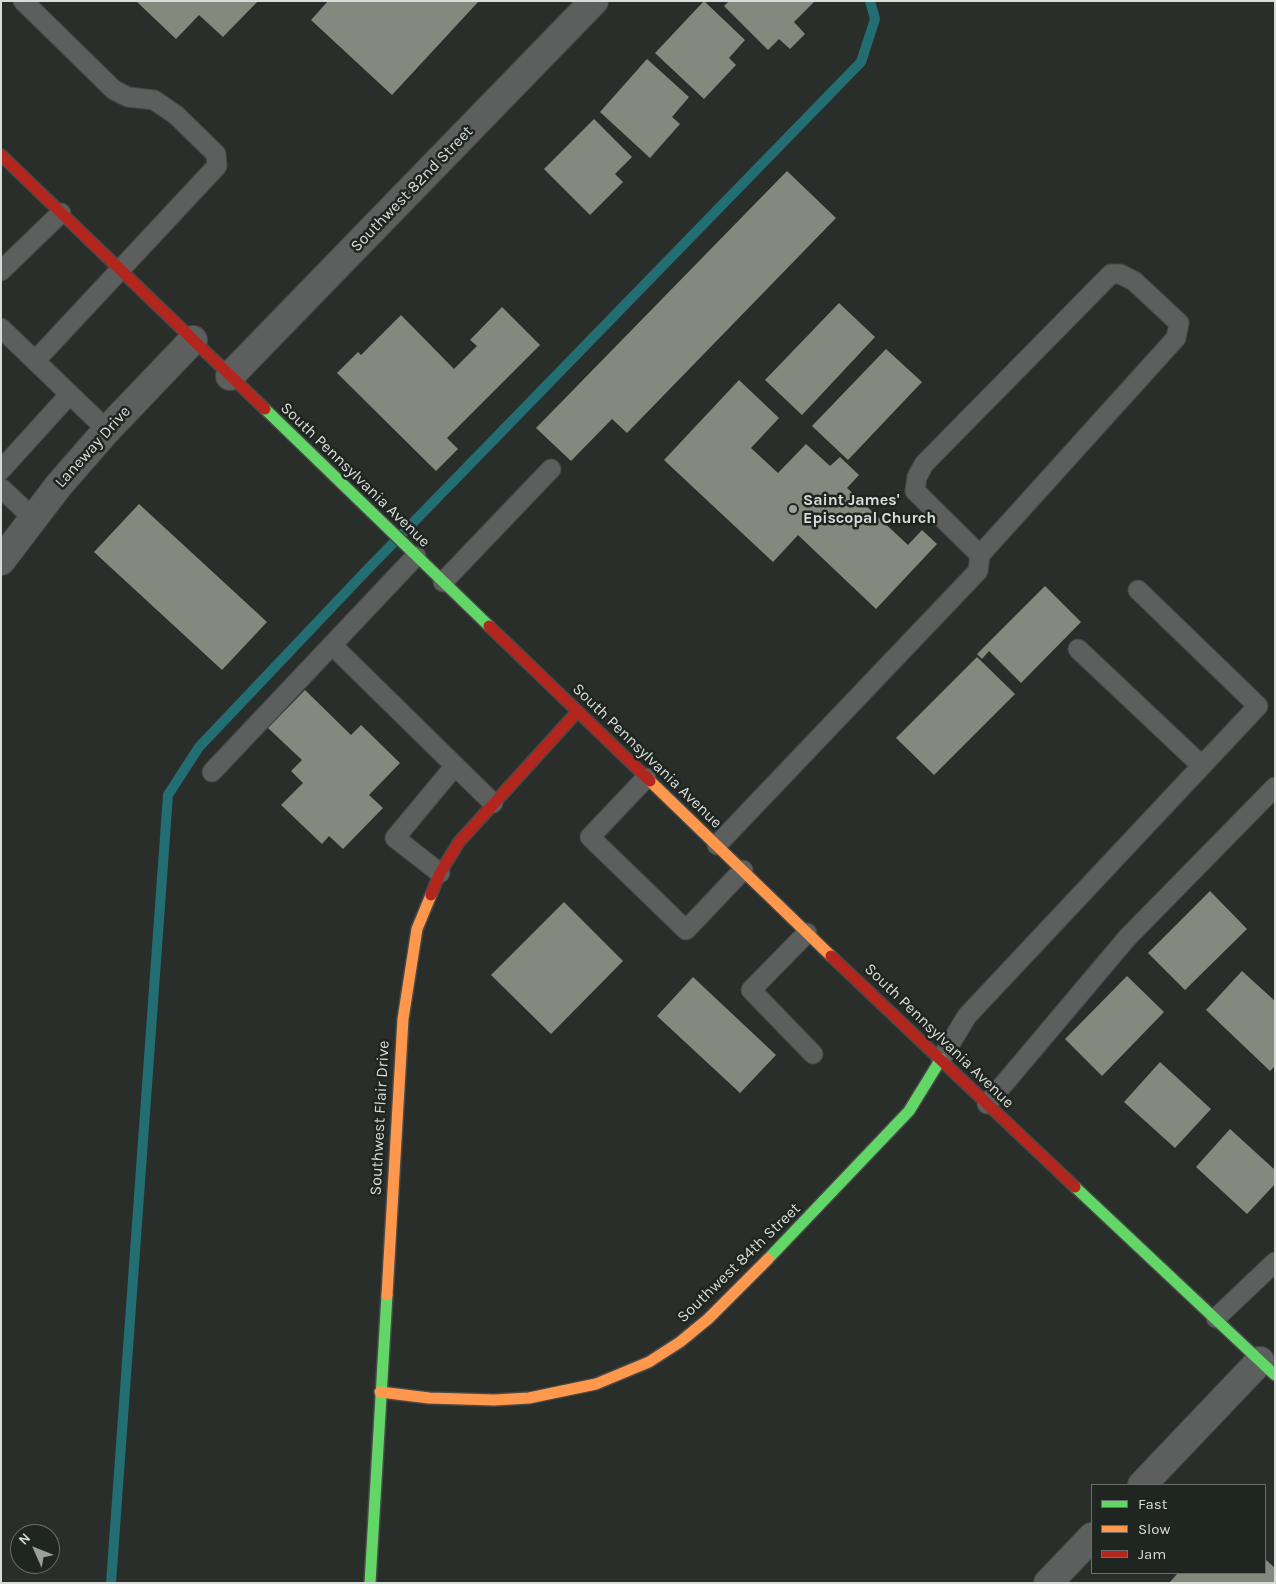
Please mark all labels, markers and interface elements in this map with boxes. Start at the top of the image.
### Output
street label: Southwest 82nd Street [347,122,477,256]
street label: South Pennsylvania Avenue [276,398,434,552]
street label: Laneway Drive [51,402,135,492]
place label: Saint James' Episcopal Church [803,490,936,528]
marker: Saint James' Episcopal Church [787,503,799,515]
street label: South Pennsylvania Avenue [568,679,726,833]
street label: South Pennsylvania Avenue [860,959,1018,1113]
street label: Southwest Flair Drive [366,1040,394,1196]
street label: Southwest 84th Street [673,1199,805,1327]
legend [1091,1484,1266,1574]
text: Fast [1138,1495,1167,1513]
text: Slow [1138,1520,1170,1538]
north arrow [10,1524,60,1574]
text: N [15,1529,34,1548]
text: Jam [1138,1545,1166,1563]

